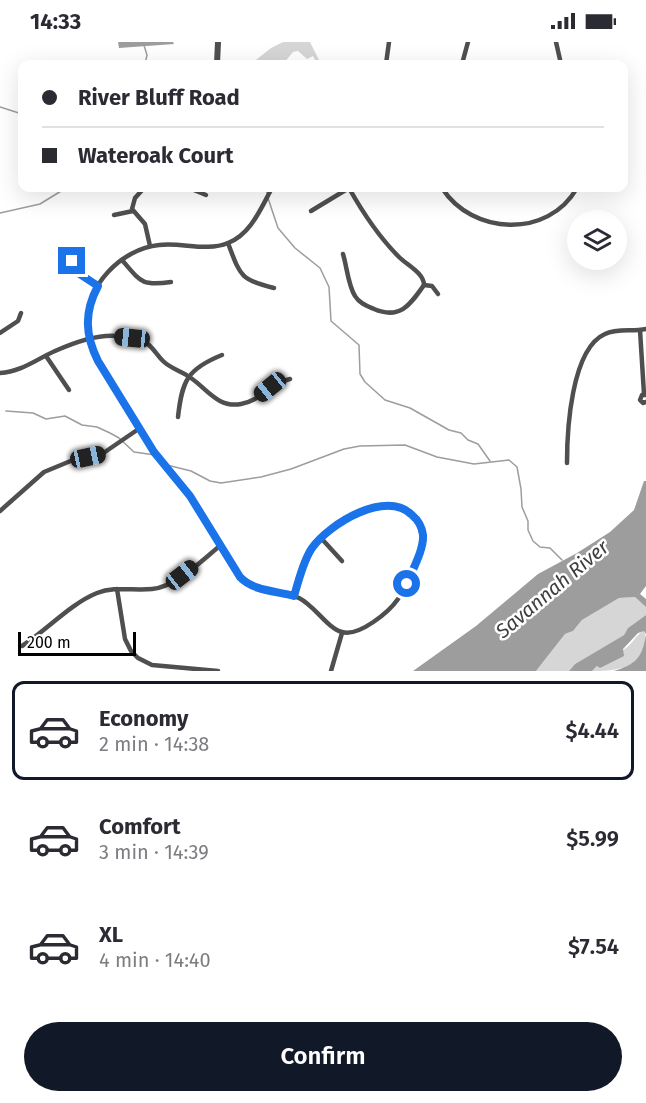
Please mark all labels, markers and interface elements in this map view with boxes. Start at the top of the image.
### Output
text: 14:33 [30,8,81,35]
text: River Bluff Road [78,84,240,111]
text: Wateroak Court [78,142,233,169]
map controls [567,210,627,270]
button: layers [567,210,627,270]
route end [58,247,85,274]
car [113,327,151,349]
car [250,369,290,405]
car [69,444,107,470]
water label: Savannah River [490,534,614,644]
car [162,557,202,593]
route start [393,570,420,597]
scale bar [18,629,136,656]
text: 200 m [27,633,71,652]
icon: car [27,704,81,758]
text: Economy [99,705,188,732]
text: $4.44 [566,717,619,744]
text: 2 min · 14:38 [99,732,209,756]
icon: car [27,812,81,866]
text: Comfort [99,813,180,840]
text: $5.99 [566,825,619,852]
text: 3 min · 14:39 [99,840,209,864]
icon: car [27,920,81,974]
text: XL [99,921,123,948]
text: $7.54 [568,933,619,960]
text: 4 min · 14:40 [99,948,211,972]
button: Confirm [24,1022,622,1091]

